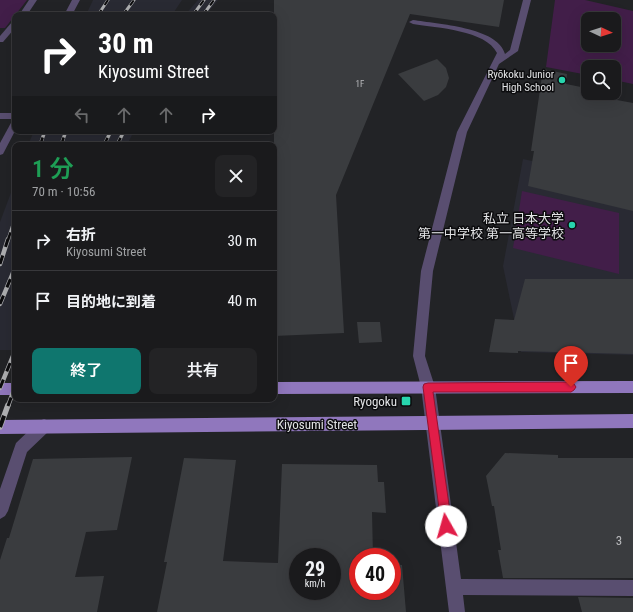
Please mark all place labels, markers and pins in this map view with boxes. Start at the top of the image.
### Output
place label: Ryōkoku Junior High School [488,68,555,94]
marker: Ryōkoku Junior High School [557,75,567,85]
place label: 私立 日本大学 第一中学校 第一高等学校 [418,211,564,241]
marker: 私立 日本大学 第一中学校 第一高等学校 [567,220,577,230]
pin [554,346,588,387]
place label: Ryogoku [353,394,397,409]
marker: Ryogoku [400,395,412,407]

